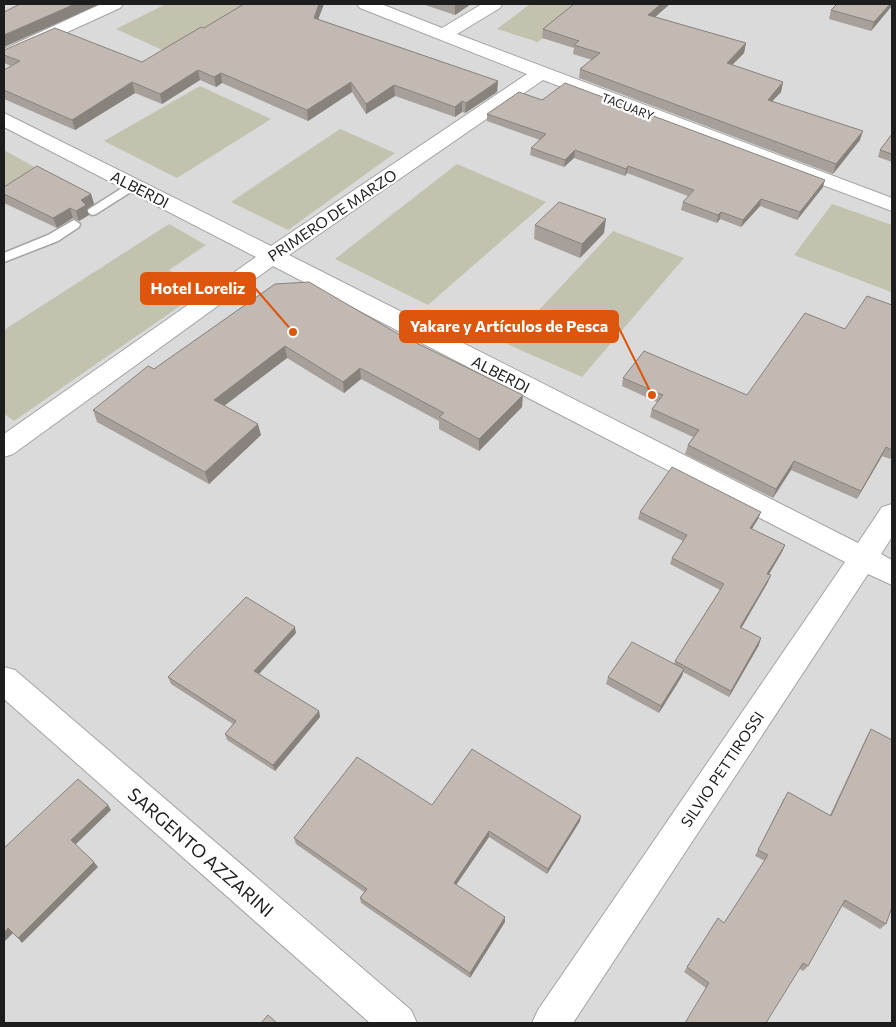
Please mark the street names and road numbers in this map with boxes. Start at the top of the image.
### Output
street label: TACUARY [600,90,656,122]
street label: PRIMERO DE MARZO [264,165,400,265]
street label: ALBERDI [108,167,172,211]
street label: ALBERDI [469,352,533,396]
street label: SILVIO PETTIROSSI [677,708,767,830]
street label: SARGENTO AZZARINI [124,783,278,921]

